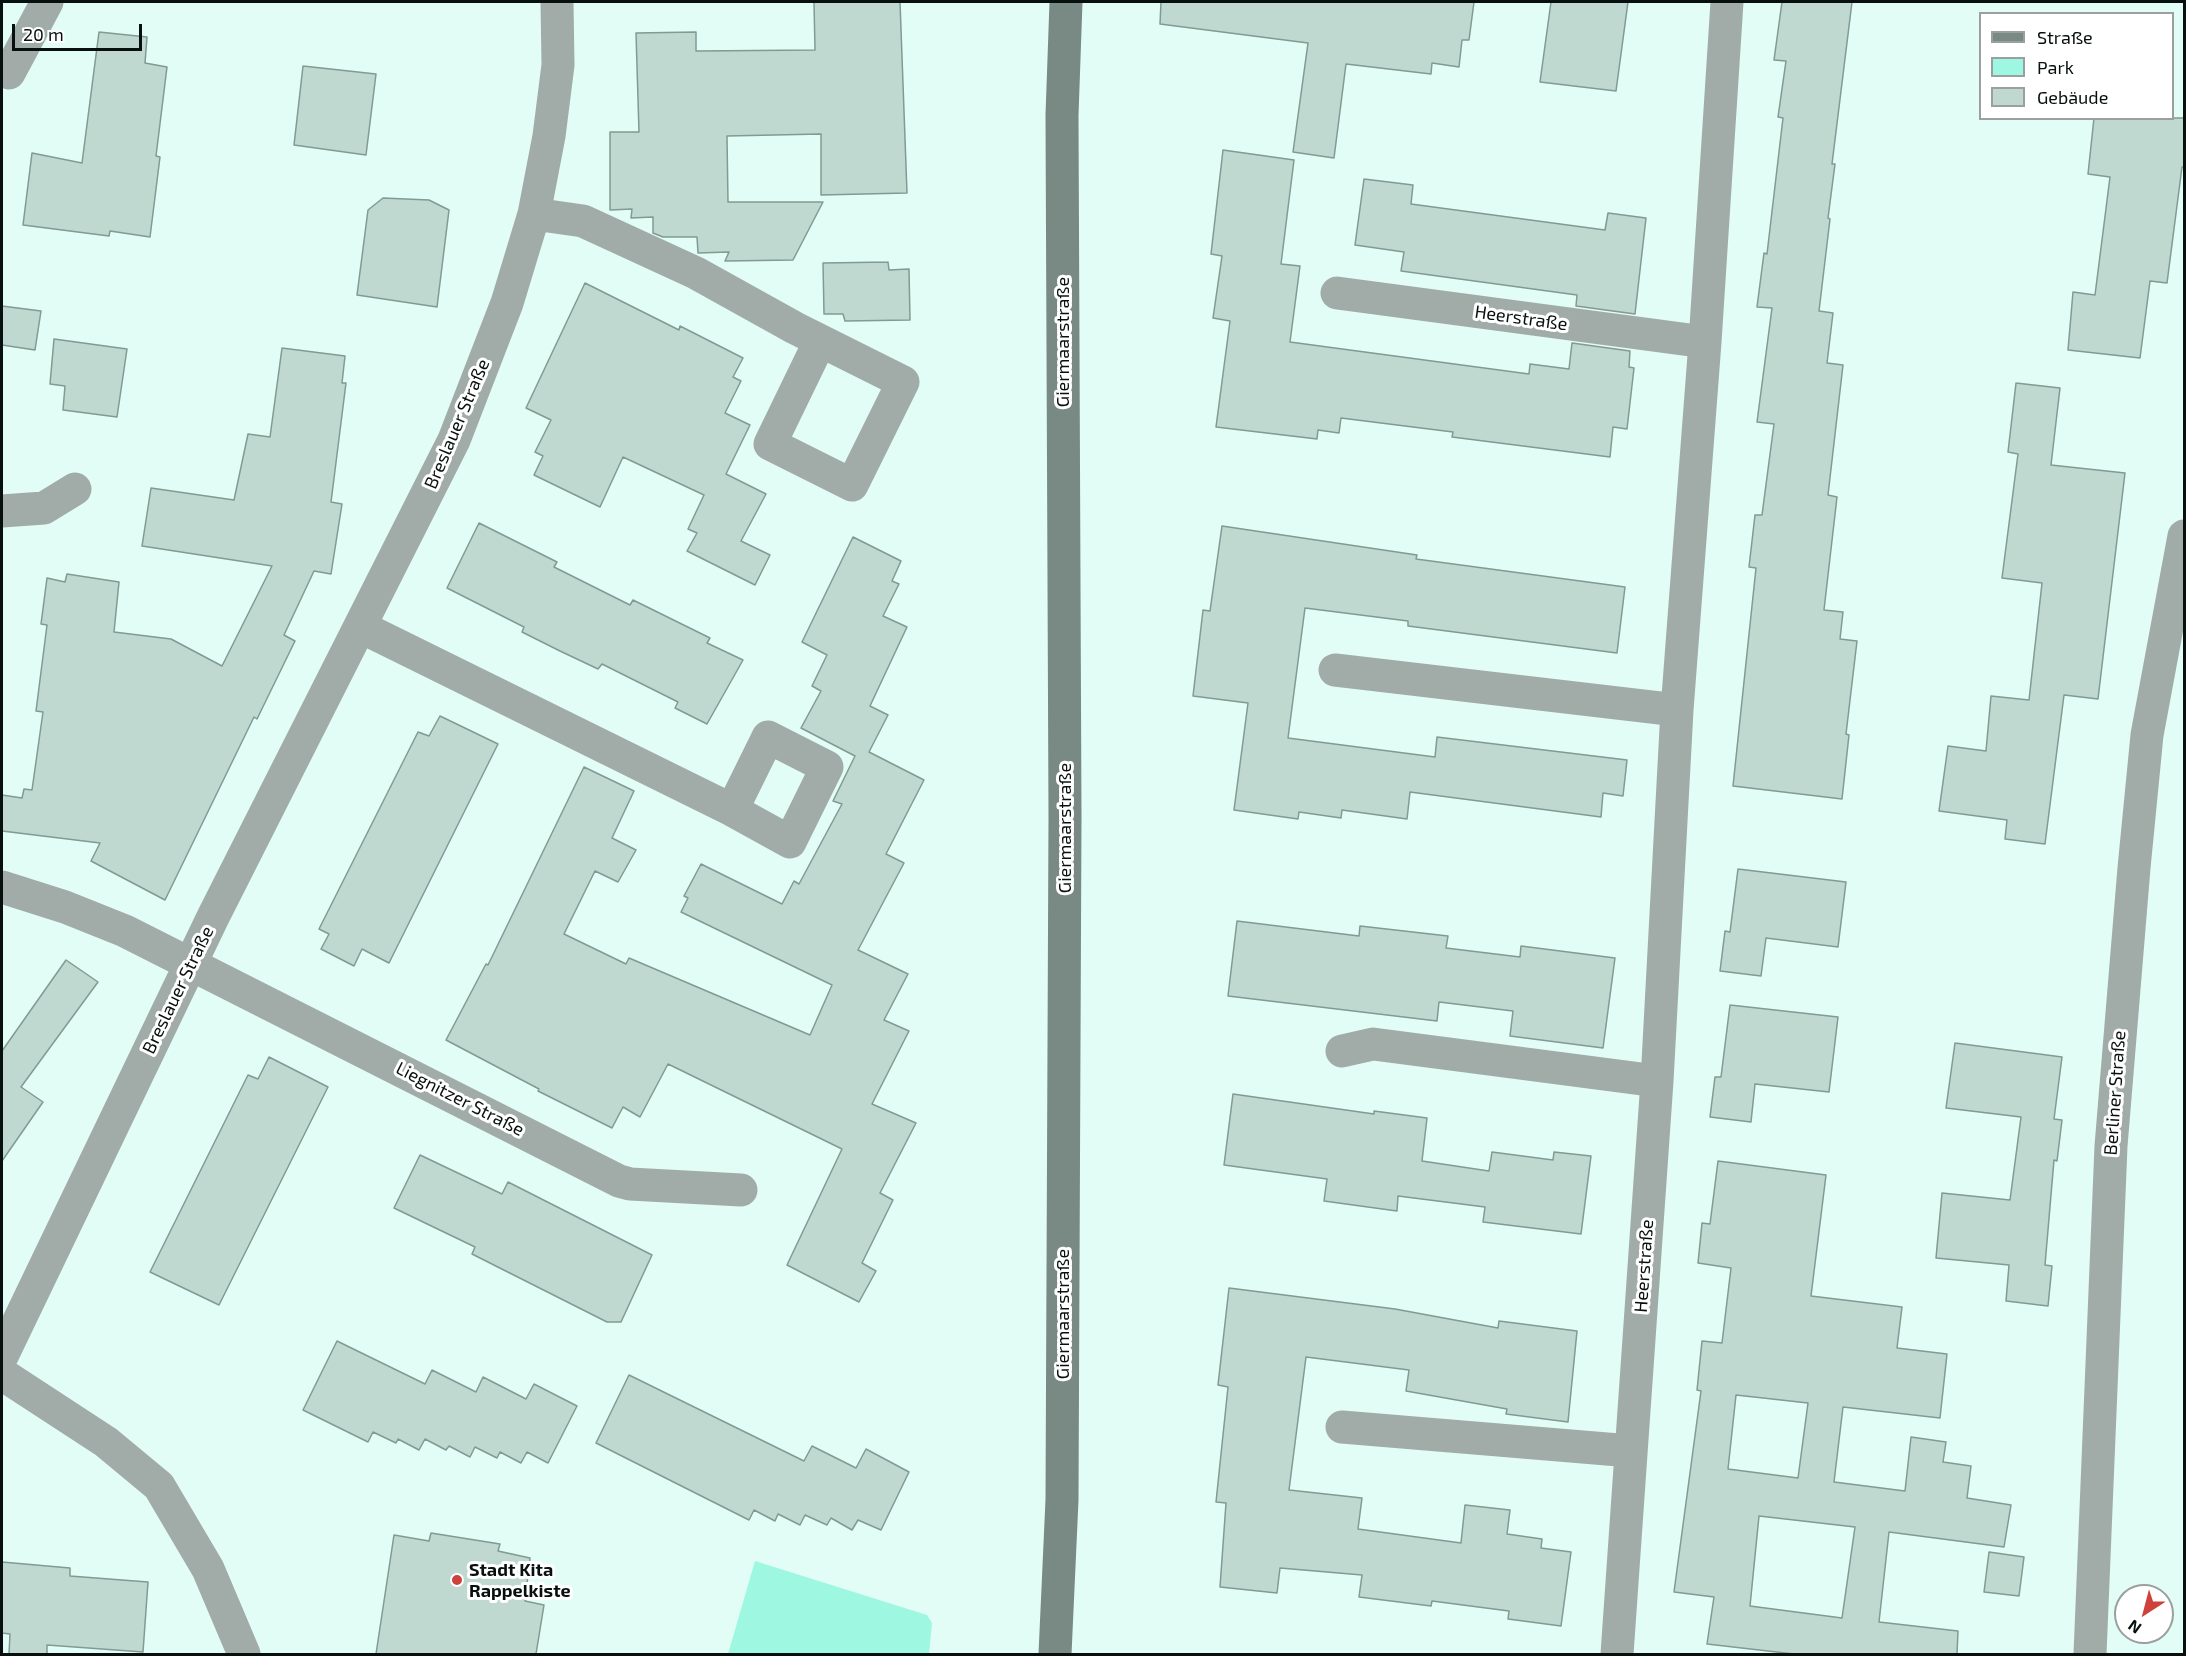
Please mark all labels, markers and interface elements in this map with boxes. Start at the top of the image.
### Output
scale bar [15,12,146,50]
legend [1979,12,2174,120]
text: 20 m [23,23,64,45]
text: Straße [2037,26,2093,48]
text: Park [2037,56,2074,78]
text: Gebäude [2037,86,2108,108]
street label: Giermaarstraße [1052,277,1074,407]
street label: Heerstraße [1473,301,1569,335]
street label: Breslauer Straße [420,356,494,492]
street label: Giermaarstraße [1054,763,1076,893]
street label: Breslauer Straße [138,923,218,1057]
street label: Berliner Straße [2100,1030,2130,1156]
street label: Liegnitzer Straße [392,1057,528,1141]
street label: Heerstraße [1630,1219,1658,1313]
street label: Giermaarstraße [1052,1249,1074,1379]
place label: Stadt Kita Rappelkiste [469,1559,571,1602]
marker: Stadt Kita Rappelkiste [450,1573,464,1587]
north arrow [2114,1584,2174,1644]
text: N [2124,1616,2145,1638]

